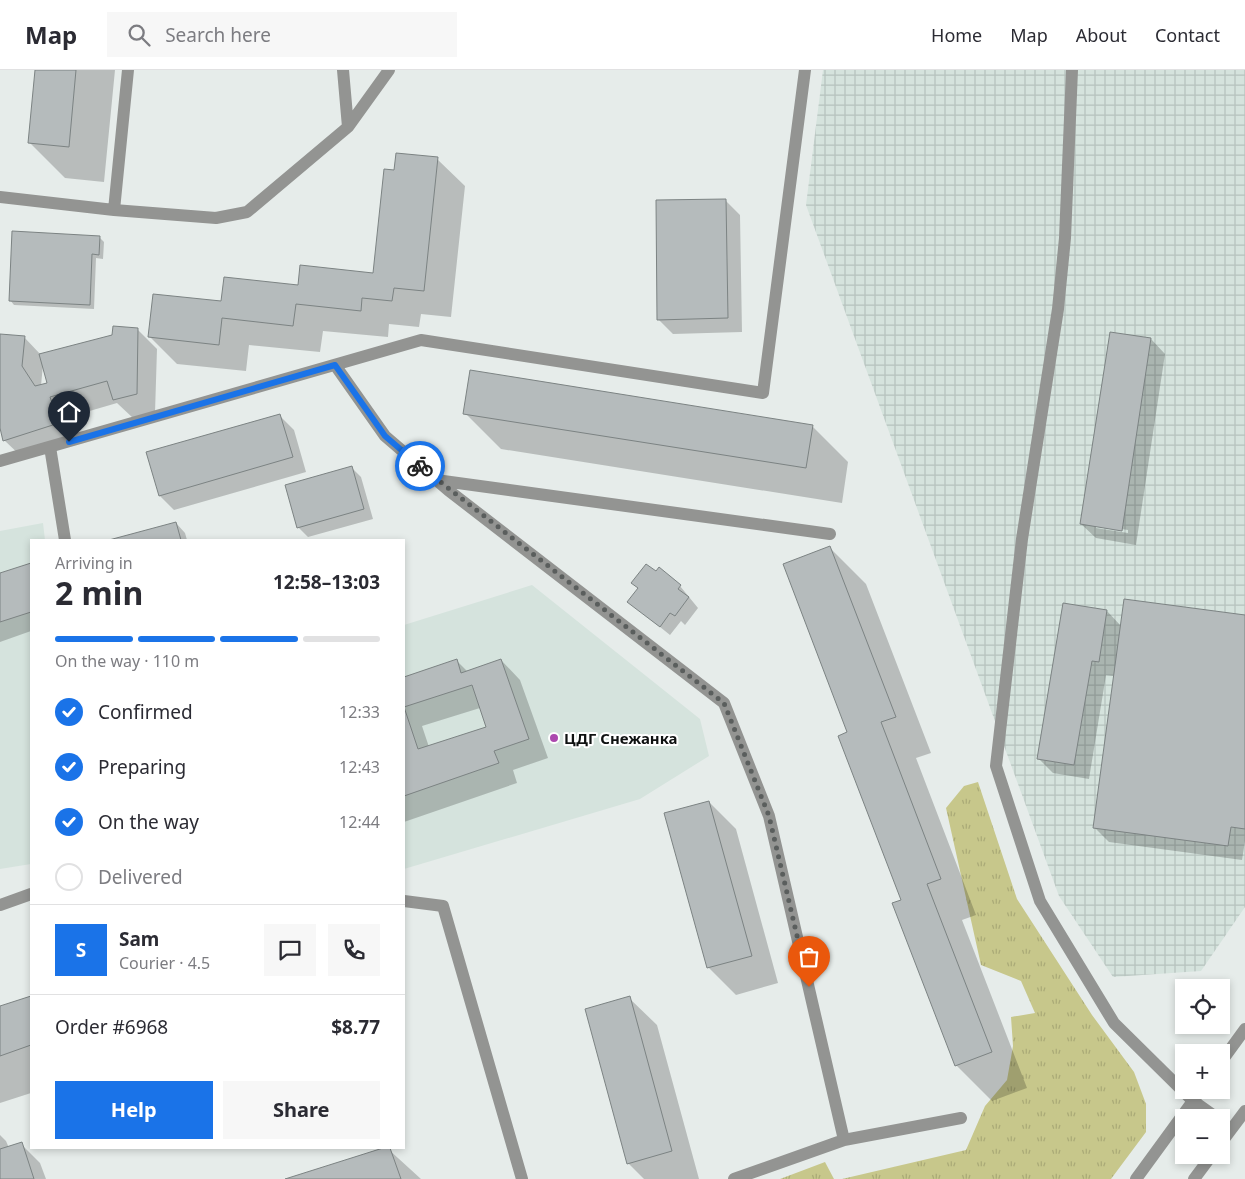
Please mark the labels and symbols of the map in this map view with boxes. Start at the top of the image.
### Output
pin [48,391,90,442]
courier [395,441,445,491]
place label: ЦДГ Снежанка [564,728,678,748]
marker: ЦДГ Снежанка [548,732,560,744]
pin [788,936,830,987]

